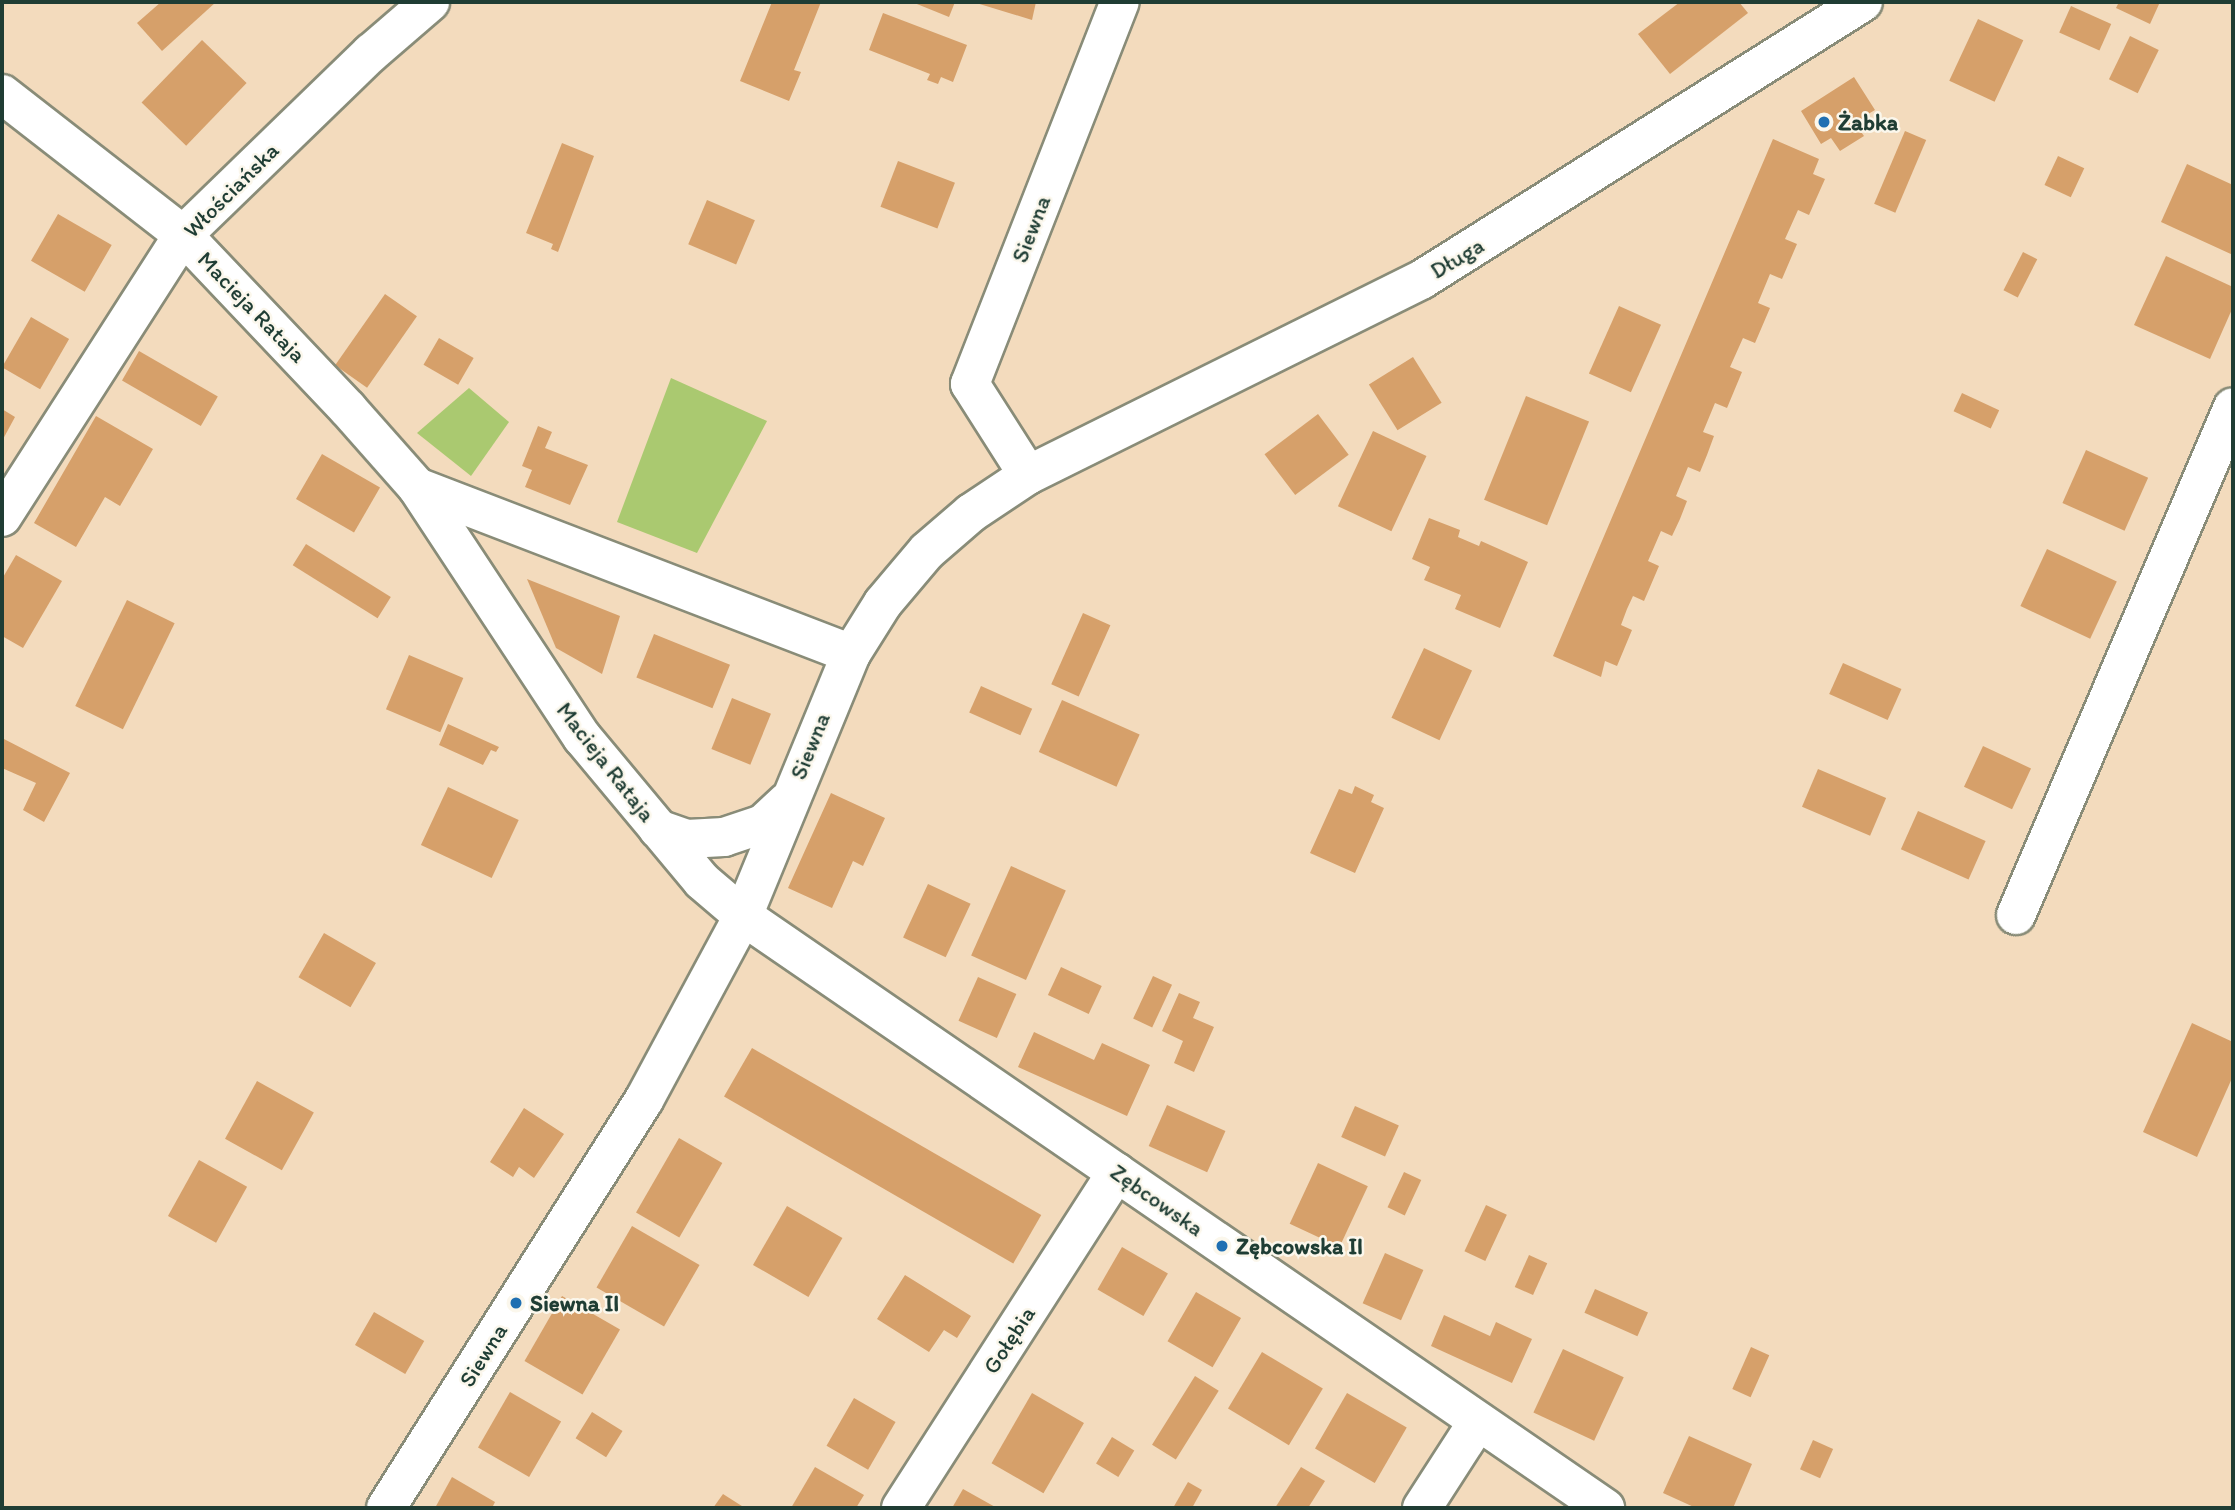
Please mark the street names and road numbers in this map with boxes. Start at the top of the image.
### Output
street label: Włościańska [177,136,285,244]
street label: Siewna [1006,192,1056,266]
street label: Długa [1425,231,1489,285]
street label: Macieja Rataja [192,246,312,368]
street label: Macieja Rataja [551,697,661,827]
street label: Siewna [784,709,836,783]
street label: Zębcowska [1105,1158,1209,1242]
street label: Gołębia [977,1301,1041,1379]
street label: Siewna [453,1318,513,1392]

